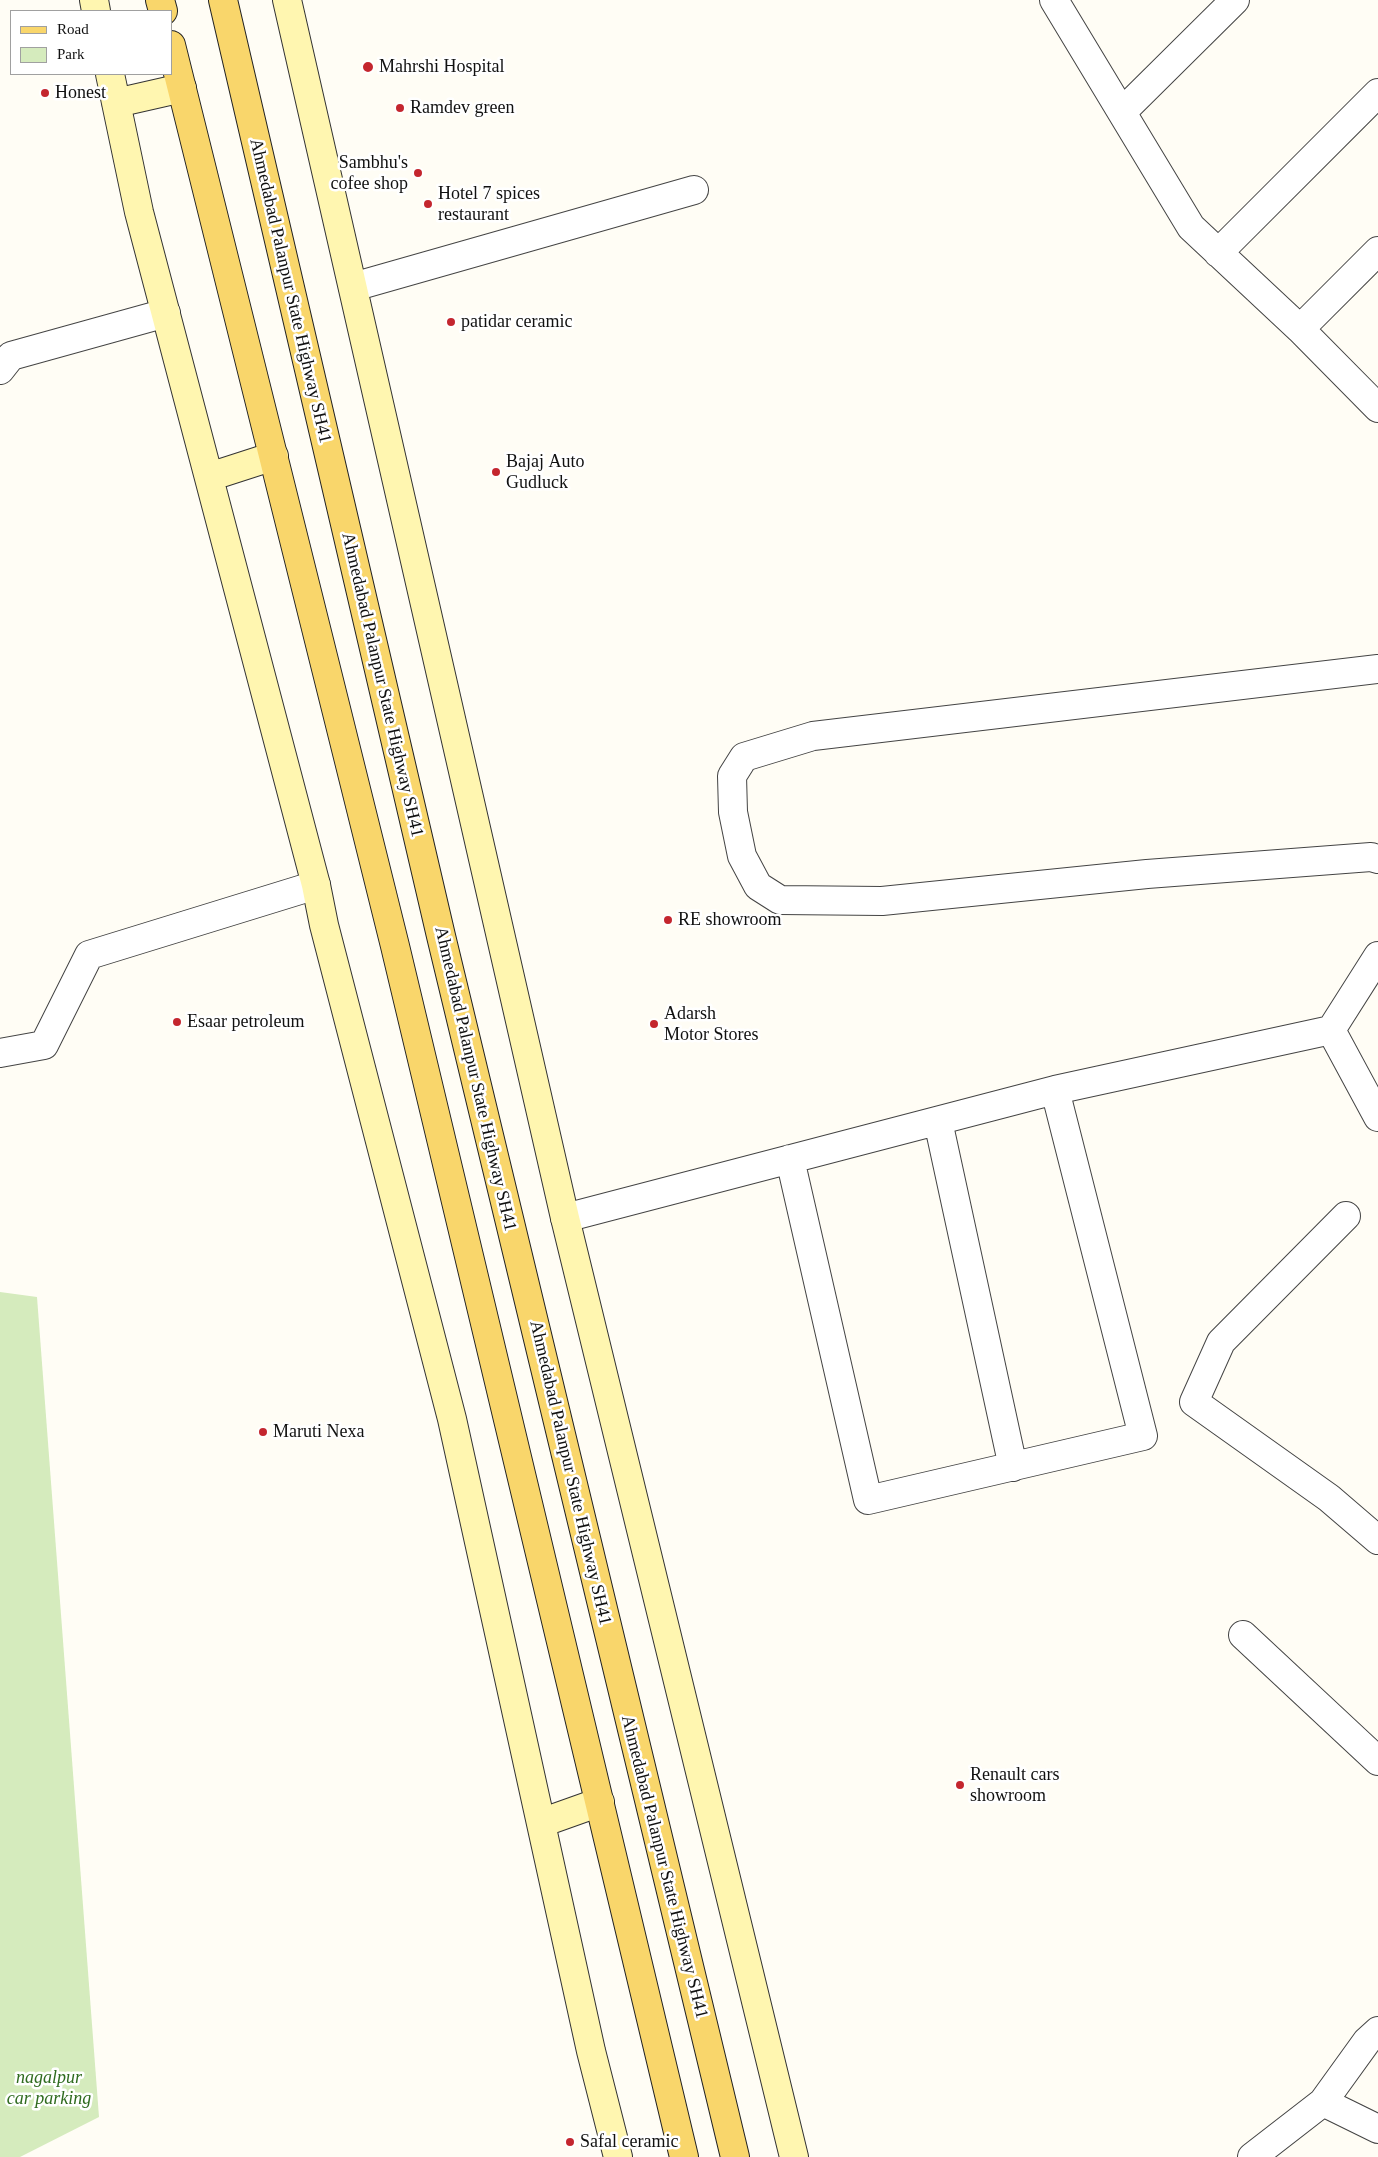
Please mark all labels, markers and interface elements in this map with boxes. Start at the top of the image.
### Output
legend [10,10,172,75]
text: Road [57,21,89,37]
text: Park [57,46,85,62]
place label: Mahrshi Hospital [379,56,504,78]
marker: Mahrshi Hospital [361,60,375,74]
place label: Honest [55,82,106,104]
marker: Honest [39,87,51,99]
place label: Ramdev green [410,97,514,119]
marker: Ramdev green [394,102,406,114]
street label: Ahmedabad Palanpur State Highway SH41 [244,137,336,445]
place label: Sambhu's cofee shop [331,152,408,194]
marker: Sambhu's cofee shop [412,167,424,179]
place label: Hotel 7 spices restaurant [438,183,540,225]
marker: Hotel 7 spices restaurant [422,198,434,210]
place label: patidar ceramic [461,311,572,333]
marker: patidar ceramic [445,316,457,328]
place label: Bajaj Auto Gudluck [506,451,584,494]
marker: Bajaj Auto Gudluck [490,466,502,478]
street label: Ahmedabad Palanpur State Highway SH41 [336,531,428,839]
place label: RE showroom [678,909,781,931]
marker: RE showroom [662,914,674,926]
street label: Ahmedabad Palanpur State Highway SH41 [429,925,521,1233]
place label: Adarsh Motor Stores [664,1003,759,1046]
place label: Esaar petroleum [187,1011,304,1033]
marker: Esaar petroleum [171,1016,183,1028]
marker: Adarsh Motor Stores [648,1018,660,1030]
street label: Ahmedabad Palanpur State Highway SH41 [524,1319,616,1627]
place label: Maruti Nexa [273,1421,364,1443]
marker: Maruti Nexa [257,1426,269,1438]
street label: Ahmedabad Palanpur State Highway SH41 [616,1713,712,2021]
place label: Renault cars showroom [970,1764,1059,1806]
marker: Renault cars showroom [954,1779,966,1791]
park label: nagalpur car parking [7,2067,91,2110]
place label: Safal ceramic [580,2131,678,2153]
marker: Safal ceramic [564,2136,576,2148]

